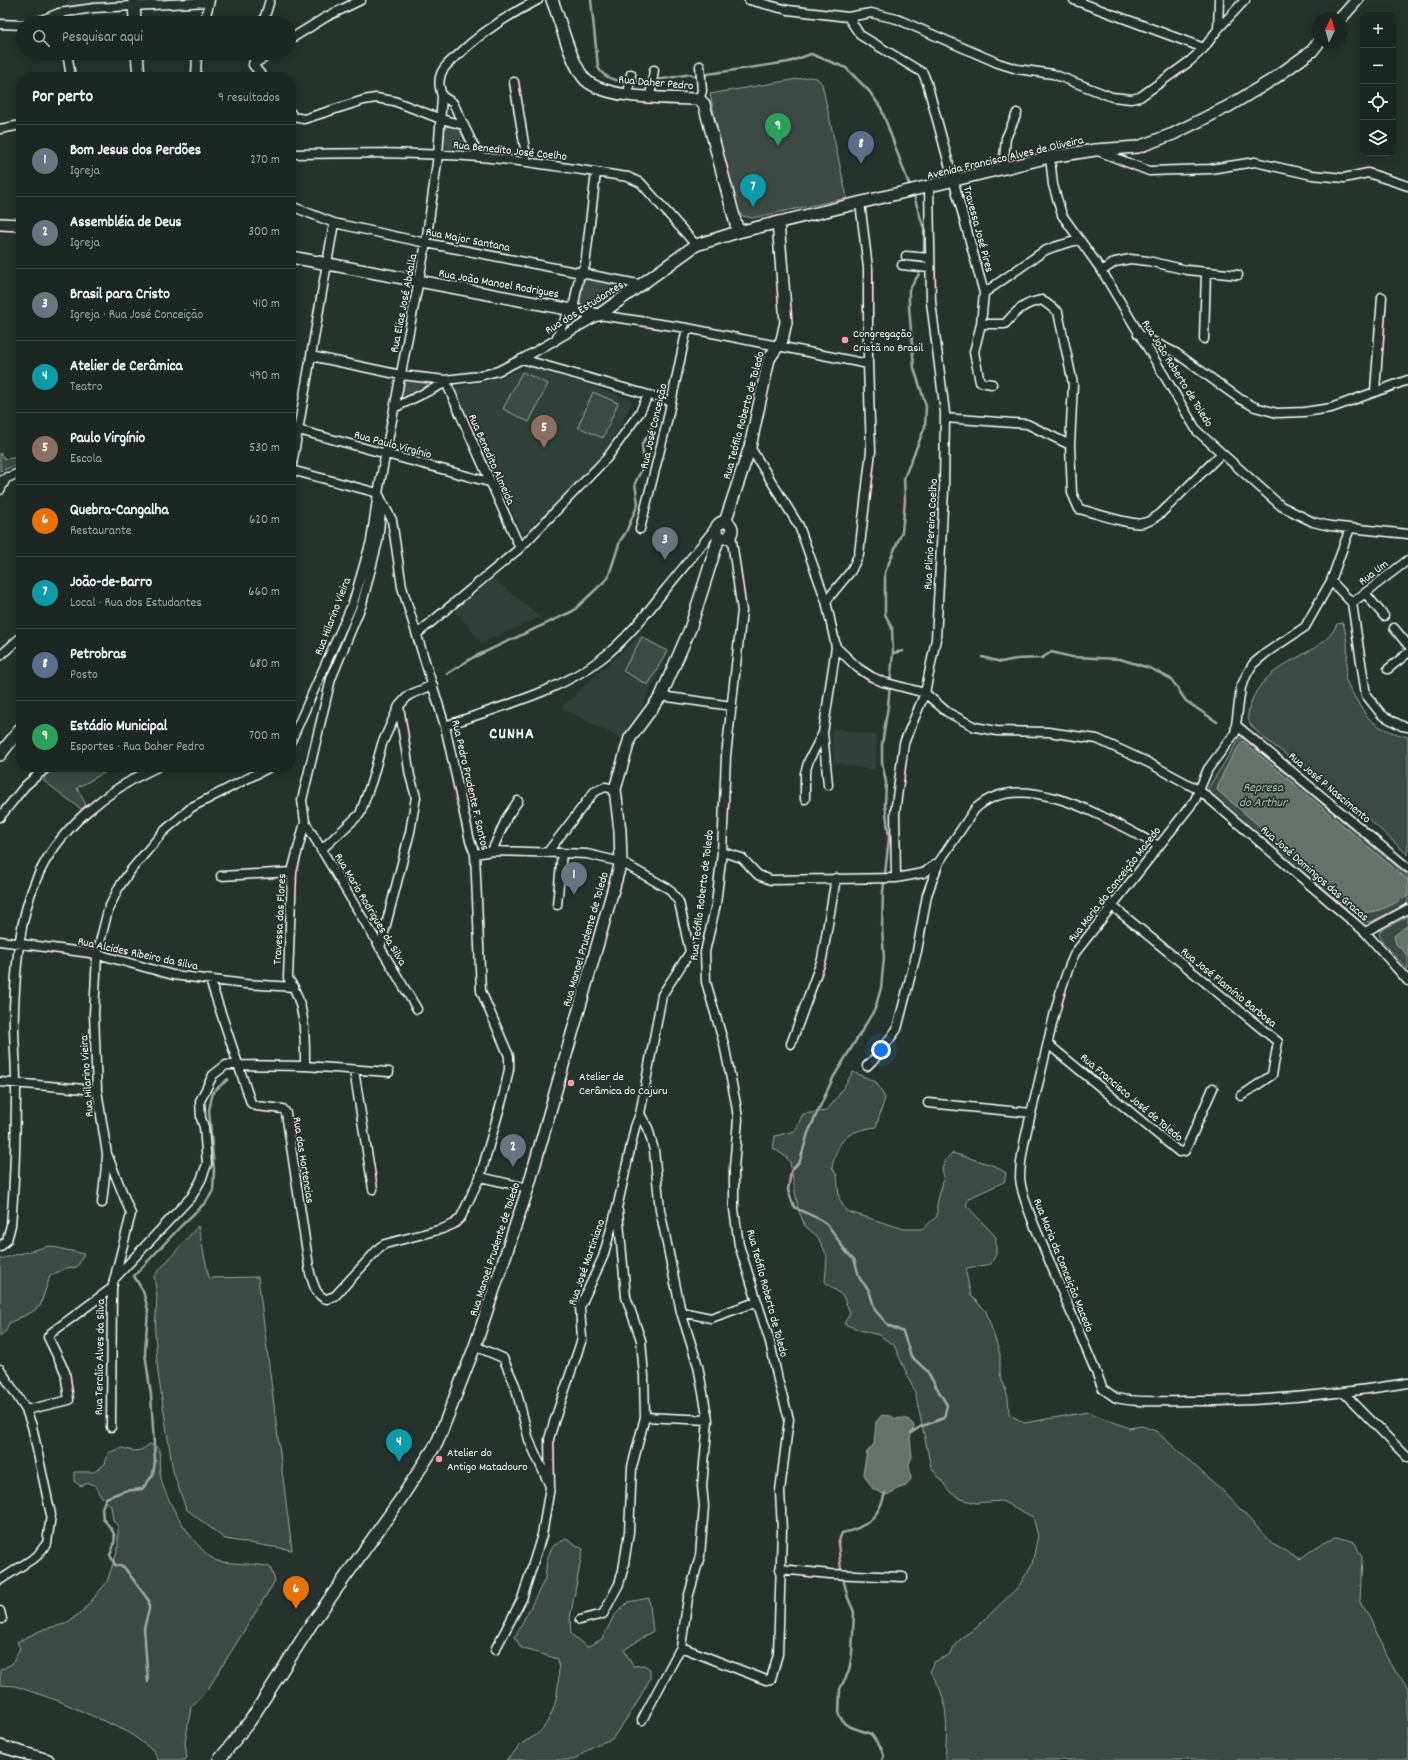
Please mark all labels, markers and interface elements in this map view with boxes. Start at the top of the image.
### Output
north arrow [1312,12,1348,48]
map controls [1360,12,1396,156]
button: + [1360,12,1396,48]
search box [16,16,296,60]
icon: search [30,27,52,49]
text: Pesquisar aqui [62,27,143,49]
button: − [1360,48,1396,84]
street label: Rua Daher Pedro [618,72,694,95]
button: locate [1360,84,1396,120]
text: Por perto [32,86,93,110]
text: 9 resultados [218,89,280,108]
pin: 9 [765,113,791,146]
button: layers [1360,120,1396,156]
pin: 8 [848,131,874,164]
street label: Avenida Francisco Alves de Oliveira [925,132,1086,185]
street label: Rua Benedito José Coelho [452,137,568,166]
text: Bom Jesus dos Perdões [70,140,201,162]
text: 1 [44,151,46,170]
text: 270 m [250,151,280,170]
text: Igreja [70,162,100,181]
pin: 7 [740,174,766,207]
street label: Travessa José Pires [958,184,997,274]
text: Assembléia de Deus [70,212,182,234]
text: 2 [42,223,48,242]
text: 300 m [248,223,280,242]
street label: Rua Major Santana [424,224,512,257]
text: Igreja [70,234,100,253]
street label: Rua Elias José Abdalla [387,252,422,354]
street label: Rua João Manoel Rodrigues [437,266,560,303]
street label: Rua dos Estudantes [542,277,627,339]
text: Brasil para Cristo [70,284,170,306]
text: 3 [42,295,48,314]
text: 410 m [253,295,280,314]
text: Igreja · Rua José Conceição [70,306,203,325]
street label: Rua João Roberto de Toledo [1137,317,1217,431]
place label: Congregação Cristã no Brasil [853,326,923,357]
marker: Congregação Cristã no Brasil [840,335,850,345]
street label: Rua Teófilo Roberto de Toledo [719,350,770,481]
text: Atelier de Cerâmica [70,356,183,378]
text: 4 [42,367,48,386]
text: 490 m [250,367,280,386]
text: Teatro [70,378,102,397]
street label: Rua José Conceição [636,382,673,471]
street label: Rua Benedito Almeida [463,411,518,508]
pin: 5 [531,415,557,448]
street label: Rua Paulo Virgínio [352,427,433,464]
text: Paulo Virgínio [70,428,145,450]
text: 5 [42,439,48,458]
text: 530 m [249,439,280,458]
text: Escola [70,450,102,469]
street label: Rua Plinio Pereira Coelho [920,478,943,590]
text: Quebra-Cangalha [70,500,169,522]
text: 6 [42,511,48,530]
text: 620 m [249,511,280,530]
text: Restaurante [70,522,131,541]
pin: 3 [652,527,678,560]
street label: Rua Um [1356,556,1392,590]
text: João-de-Barro [70,572,152,594]
street label: Rua Hilarino Vieira [311,575,356,658]
text: 7 [43,583,47,602]
text: 660 m [248,583,280,602]
text: Local · Rua dos Estudantes [70,594,202,613]
text: Petrobras [70,644,127,666]
text: 8 [42,655,48,674]
text: 680 m [249,655,280,674]
text: Posto [70,666,98,685]
text: Estádio Municipal [70,716,167,738]
street label: Rua Pedro Prudente F. Santos [446,718,493,852]
district label: CUNHA [489,723,535,746]
text: 9 [42,727,48,746]
text: 700 m [249,727,280,746]
text: Esportes · Rua Daher Pedro [70,738,205,757]
street label: Rua José P Nascimento [1284,749,1374,828]
water label: Represa do Arthur [1239,779,1289,813]
street label: Rua José Domingos das Gracas [1256,822,1372,926]
street label: Rua Maria da Conceição Macedo [1065,823,1166,946]
street label: Rua Teófilo Roberto de Toledo [686,829,719,962]
street label: Rua Mario Rodrigues da Silva [329,850,410,970]
pin: 1 [561,862,587,895]
street label: Rua Manoel Prudente de Toledo [559,870,614,1009]
street label: Travessa das Flores [270,873,291,965]
street label: Rua Alcides Ribeiro da Silva [76,933,200,976]
street label: Rua José Flamínio Barbosa [1176,944,1280,1032]
street label: Rua Hilarino Vieira [76,1034,99,1117]
your location [871,1040,891,1060]
street label: Rua Francisco José de Toledo [1076,1050,1186,1146]
place label: Atelier de Cerâmica do Cajuru [579,1069,668,1100]
marker: Atelier de Cerâmica do Cajuru [566,1078,576,1088]
street label: Rua das Hortencias [287,1116,318,1205]
pin: 2 [500,1134,526,1167]
street label: Rua Manoel Prudente de Toledo [466,1180,525,1318]
street label: Rua Maria da Conceição Macedo [1028,1196,1097,1335]
street label: Rua José Martiniano [565,1217,610,1308]
street label: Rua Teófilo Roberto de Toledo [741,1228,792,1359]
street label: Rua Tercílio Alves da Silva [91,1298,110,1415]
pin: 4 [386,1429,412,1462]
place label: Atelier do Antigo Matadouro [447,1445,528,1476]
marker: Atelier do Antigo Matadouro [434,1454,444,1464]
pin: 6 [283,1576,309,1609]

